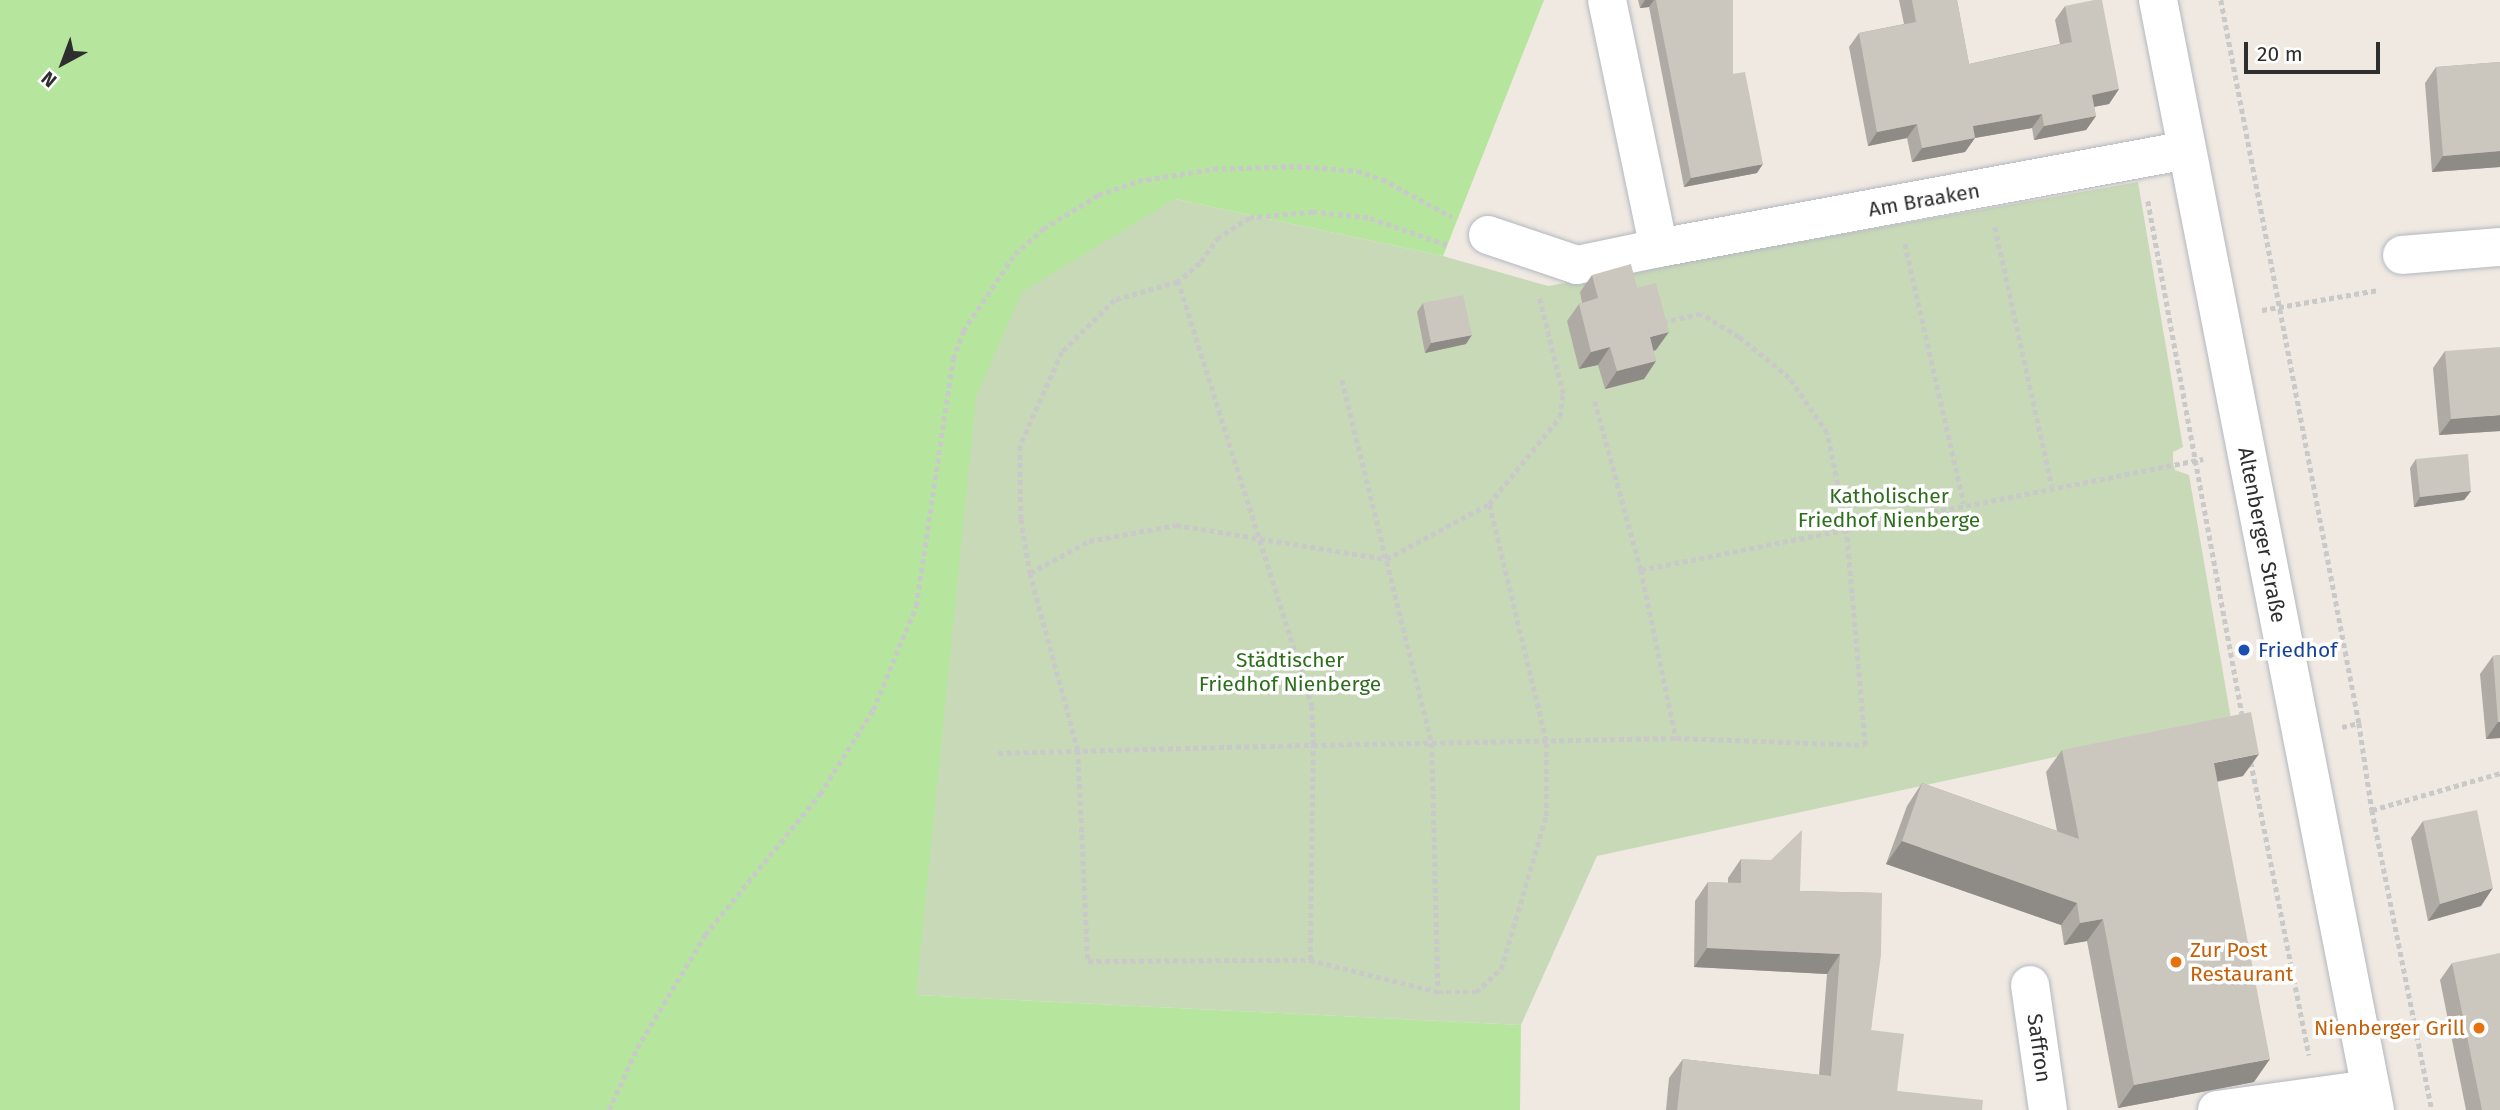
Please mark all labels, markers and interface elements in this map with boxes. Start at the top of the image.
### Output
north arrow [28,28,98,98]
scale bar [2248,28,2384,72]
text: 20 m [2257,41,2303,67]
text: N [37,66,61,92]
street label: Am Braaken [1866,178,1982,222]
street label: Altenberger Straße [2233,445,2291,625]
park label: Katholischer Friedhof Nienberge [1798,483,1980,533]
place label: Friedhof [2258,637,2337,663]
marker: Friedhof [2236,642,2252,658]
park label: Städtischer Friedhof Nienberge [1199,647,1381,697]
place label: Zur Post Restaurant [2190,937,2293,987]
marker: Zur Post Restaurant [2168,954,2184,970]
street label: Saffron [2022,1012,2056,1084]
place label: Nienberger Grill [2314,1015,2465,1041]
marker: Nienberger Grill [2471,1020,2487,1036]

